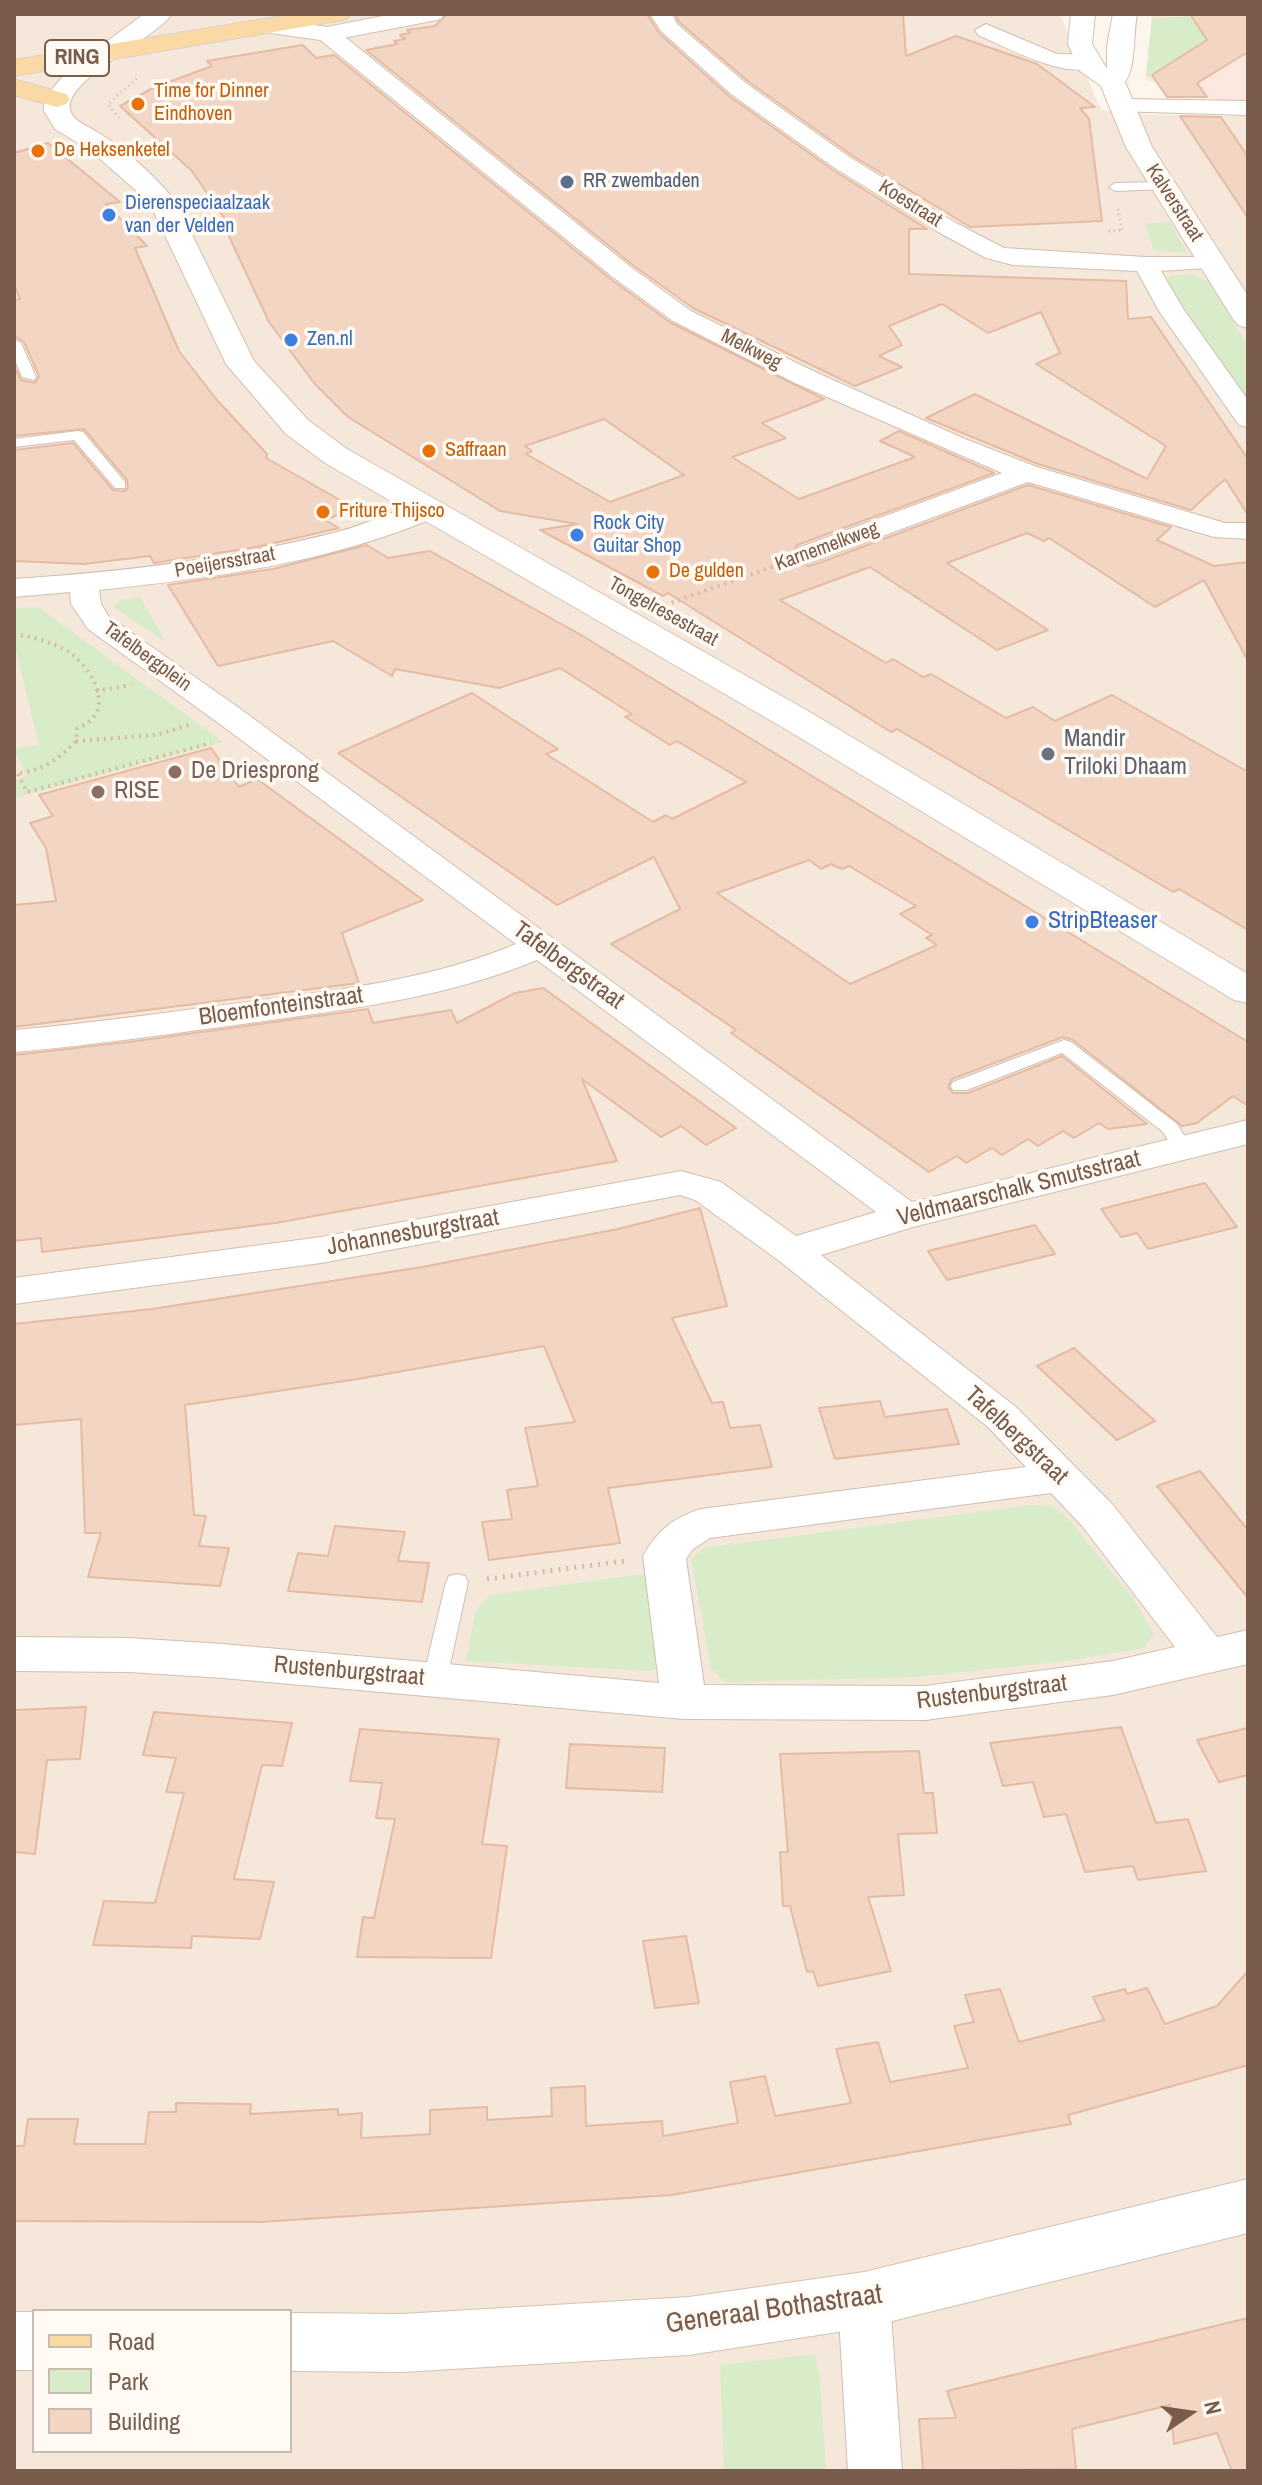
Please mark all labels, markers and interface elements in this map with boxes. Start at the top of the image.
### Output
road number: RING [45,40,109,76]
place label: Time for Dinner Eindhoven [154,80,268,127]
marker: Time for Dinner Eindhoven [129,95,147,113]
place label: De Heksenketel [54,139,170,163]
marker: De Heksenketel [29,142,47,160]
street label: Kalverstraat [1140,160,1208,246]
place label: RR zwembaden [583,170,700,194]
marker: RR zwembaden [558,173,576,191]
street label: Koestraat [874,175,946,233]
place label: Dierenspeciaalzaak van der Velden [125,192,270,239]
marker: Dierenspeciaalzaak van der Velden [100,206,118,224]
street label: Melkweg [717,325,785,375]
place label: Zen.nl [307,328,353,352]
marker: Zen.nl [282,331,300,349]
place label: Saffraan [445,439,507,463]
marker: Saffraan [420,442,438,460]
place label: Friture Thijsco [339,500,445,524]
marker: Friture Thijsco [314,503,332,521]
place label: Rock City Guitar Shop [593,512,681,559]
street label: Karnemelkweg [772,517,882,577]
marker: Rock City Guitar Shop [568,526,586,544]
street label: Poeijersstraat [173,542,277,584]
place label: De gulden [669,560,744,584]
marker: De gulden [644,563,662,581]
street label: Tongelresestraat [604,572,722,652]
street label: Tafelbergplein [98,617,196,697]
place label: Mandir Triloki Dhaam [1064,726,1187,782]
marker: Mandir Triloki Dhaam [1039,745,1057,763]
place label: De Driesprong [191,758,319,786]
marker: De Driesprong [166,763,184,781]
place label: RISE [114,778,160,806]
marker: RISE [89,783,107,801]
place label: StripBteaser [1048,908,1157,936]
marker: StripBteaser [1023,913,1041,931]
street label: Tafelbergstraat [507,916,629,1016]
street label: Bloemfonteinstraat [197,981,365,1033]
street label: Veldmaarschalk Smutsstraat [895,1145,1143,1233]
street label: Johannesburgstraat [325,1204,501,1262]
street label: Tafelbergstraat [958,1381,1074,1491]
street label: Rustenburgstraat [273,1651,425,1693]
street label: Rustenburgstraat [915,1670,1069,1716]
street label: Generaal Bothastraat [664,2278,884,2342]
legend [32,2309,292,2453]
text: Road [108,2325,155,2357]
text: Park [108,2365,148,2397]
north arrow [1150,2373,1230,2453]
text: N [1197,2398,1229,2417]
text: Building [108,2405,180,2437]

